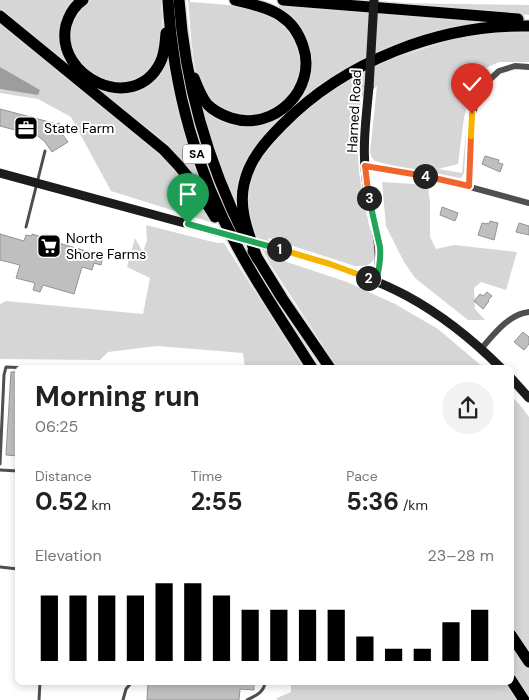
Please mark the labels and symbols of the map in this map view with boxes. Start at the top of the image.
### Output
pin [451,63,493,114]
street label: Harned Road [343,69,365,153]
office icon: State Farm [13,115,39,141]
place label: State Farm [44,119,114,137]
road number: SA [183,144,211,164]
pin: 4 [412,164,438,188]
pin [167,173,209,224]
pin: 3 [356,186,382,210]
place label: North Shore Farms [66,229,146,263]
supermarket icon: North Shore Farms [36,233,62,259]
pin: 1 [266,236,292,262]
pin: 2 [356,266,380,290]

